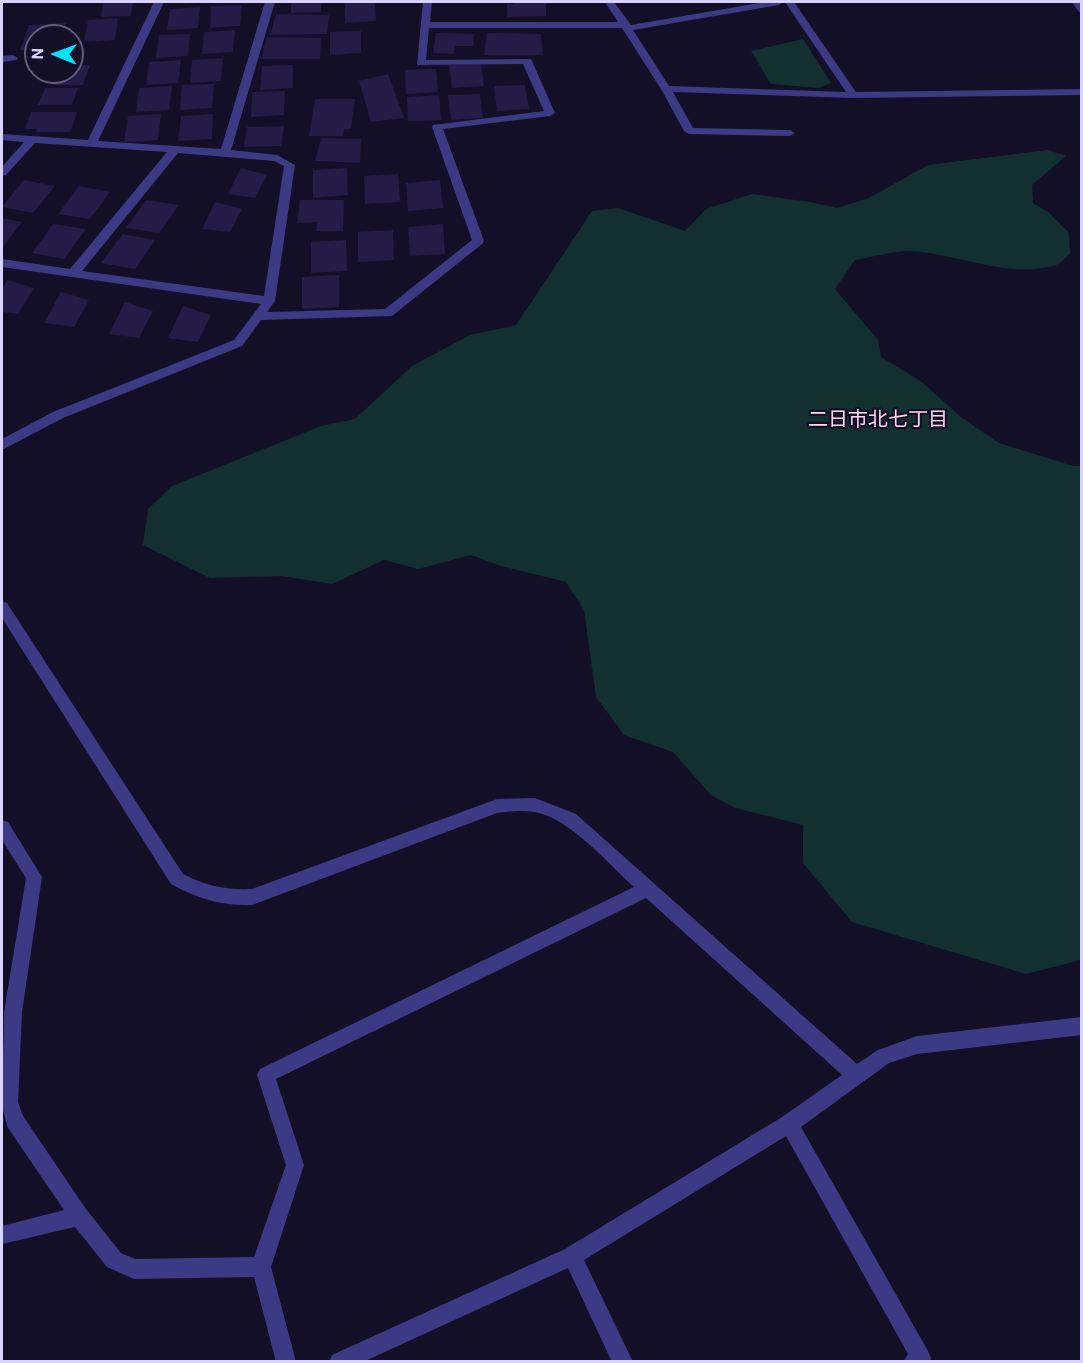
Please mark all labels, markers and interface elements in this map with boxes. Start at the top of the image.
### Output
north arrow [24,24,84,84]
text: N [28,48,47,60]
district label: 二日市北七丁目 [808,409,948,433]

